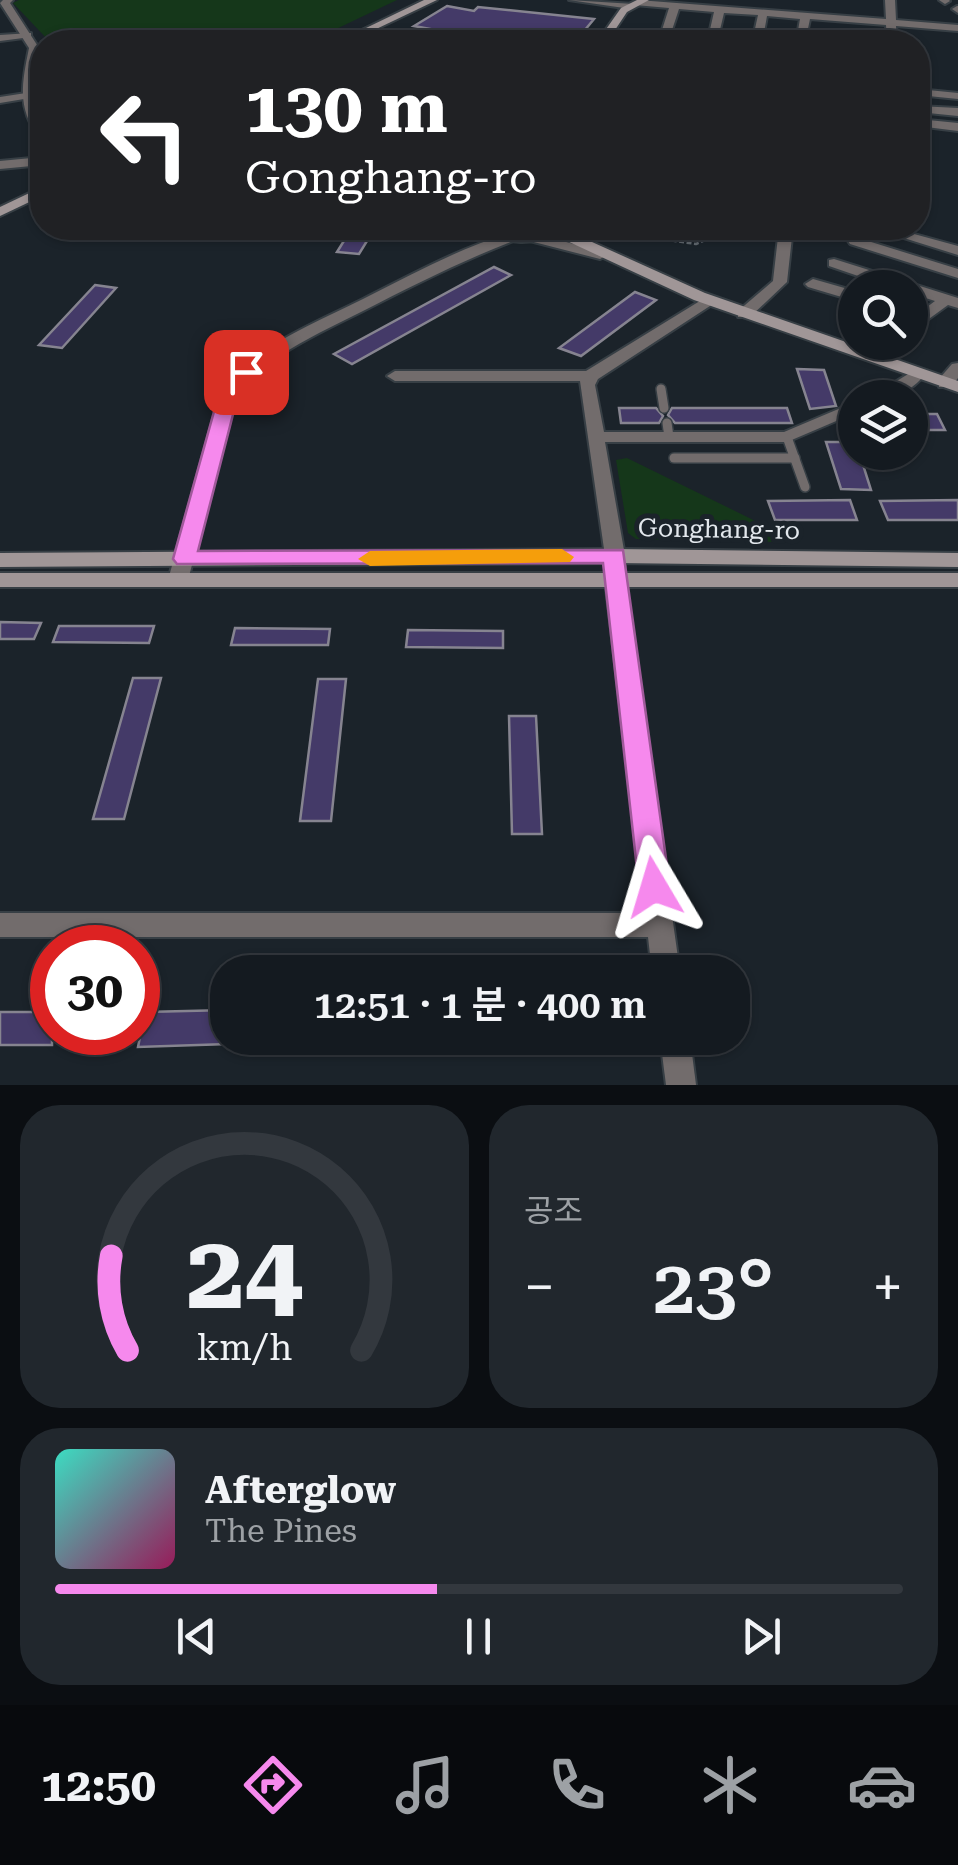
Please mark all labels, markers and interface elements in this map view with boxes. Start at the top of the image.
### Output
text: 130 m [245,67,448,149]
icon: left [80,70,210,200]
text: Gonghang-ro [245,151,537,204]
map controls [838,270,928,470]
button: search [838,270,928,360]
pin [204,330,289,415]
icon: arrive [219,345,274,400]
button: layers [838,380,928,470]
street label: Gonghang-ro [638,513,800,545]
position arrow [602,835,706,939]
speed limit sign: 30 [30,925,160,1055]
text: 12:51 · 1 분 · 400 m [314,983,646,1027]
text: 공조 [524,1192,583,1230]
text: 24 [186,1212,303,1333]
text: 23° [653,1243,774,1331]
text: − [524,1255,555,1319]
text: + [872,1255,903,1319]
text: km/h [197,1327,292,1369]
text: Afterglow [205,1468,396,1512]
text: The Pines [205,1512,357,1550]
icon: previous [169,1609,224,1664]
icon: pause [451,1609,506,1664]
icon: next [734,1609,789,1664]
icon: directions [238,1750,308,1820]
icon: music [390,1750,460,1820]
icon: phone [542,1750,612,1820]
icon: climate [695,1750,765,1820]
icon: car [847,1750,917,1820]
text: 12:50 [41,1759,156,1812]

